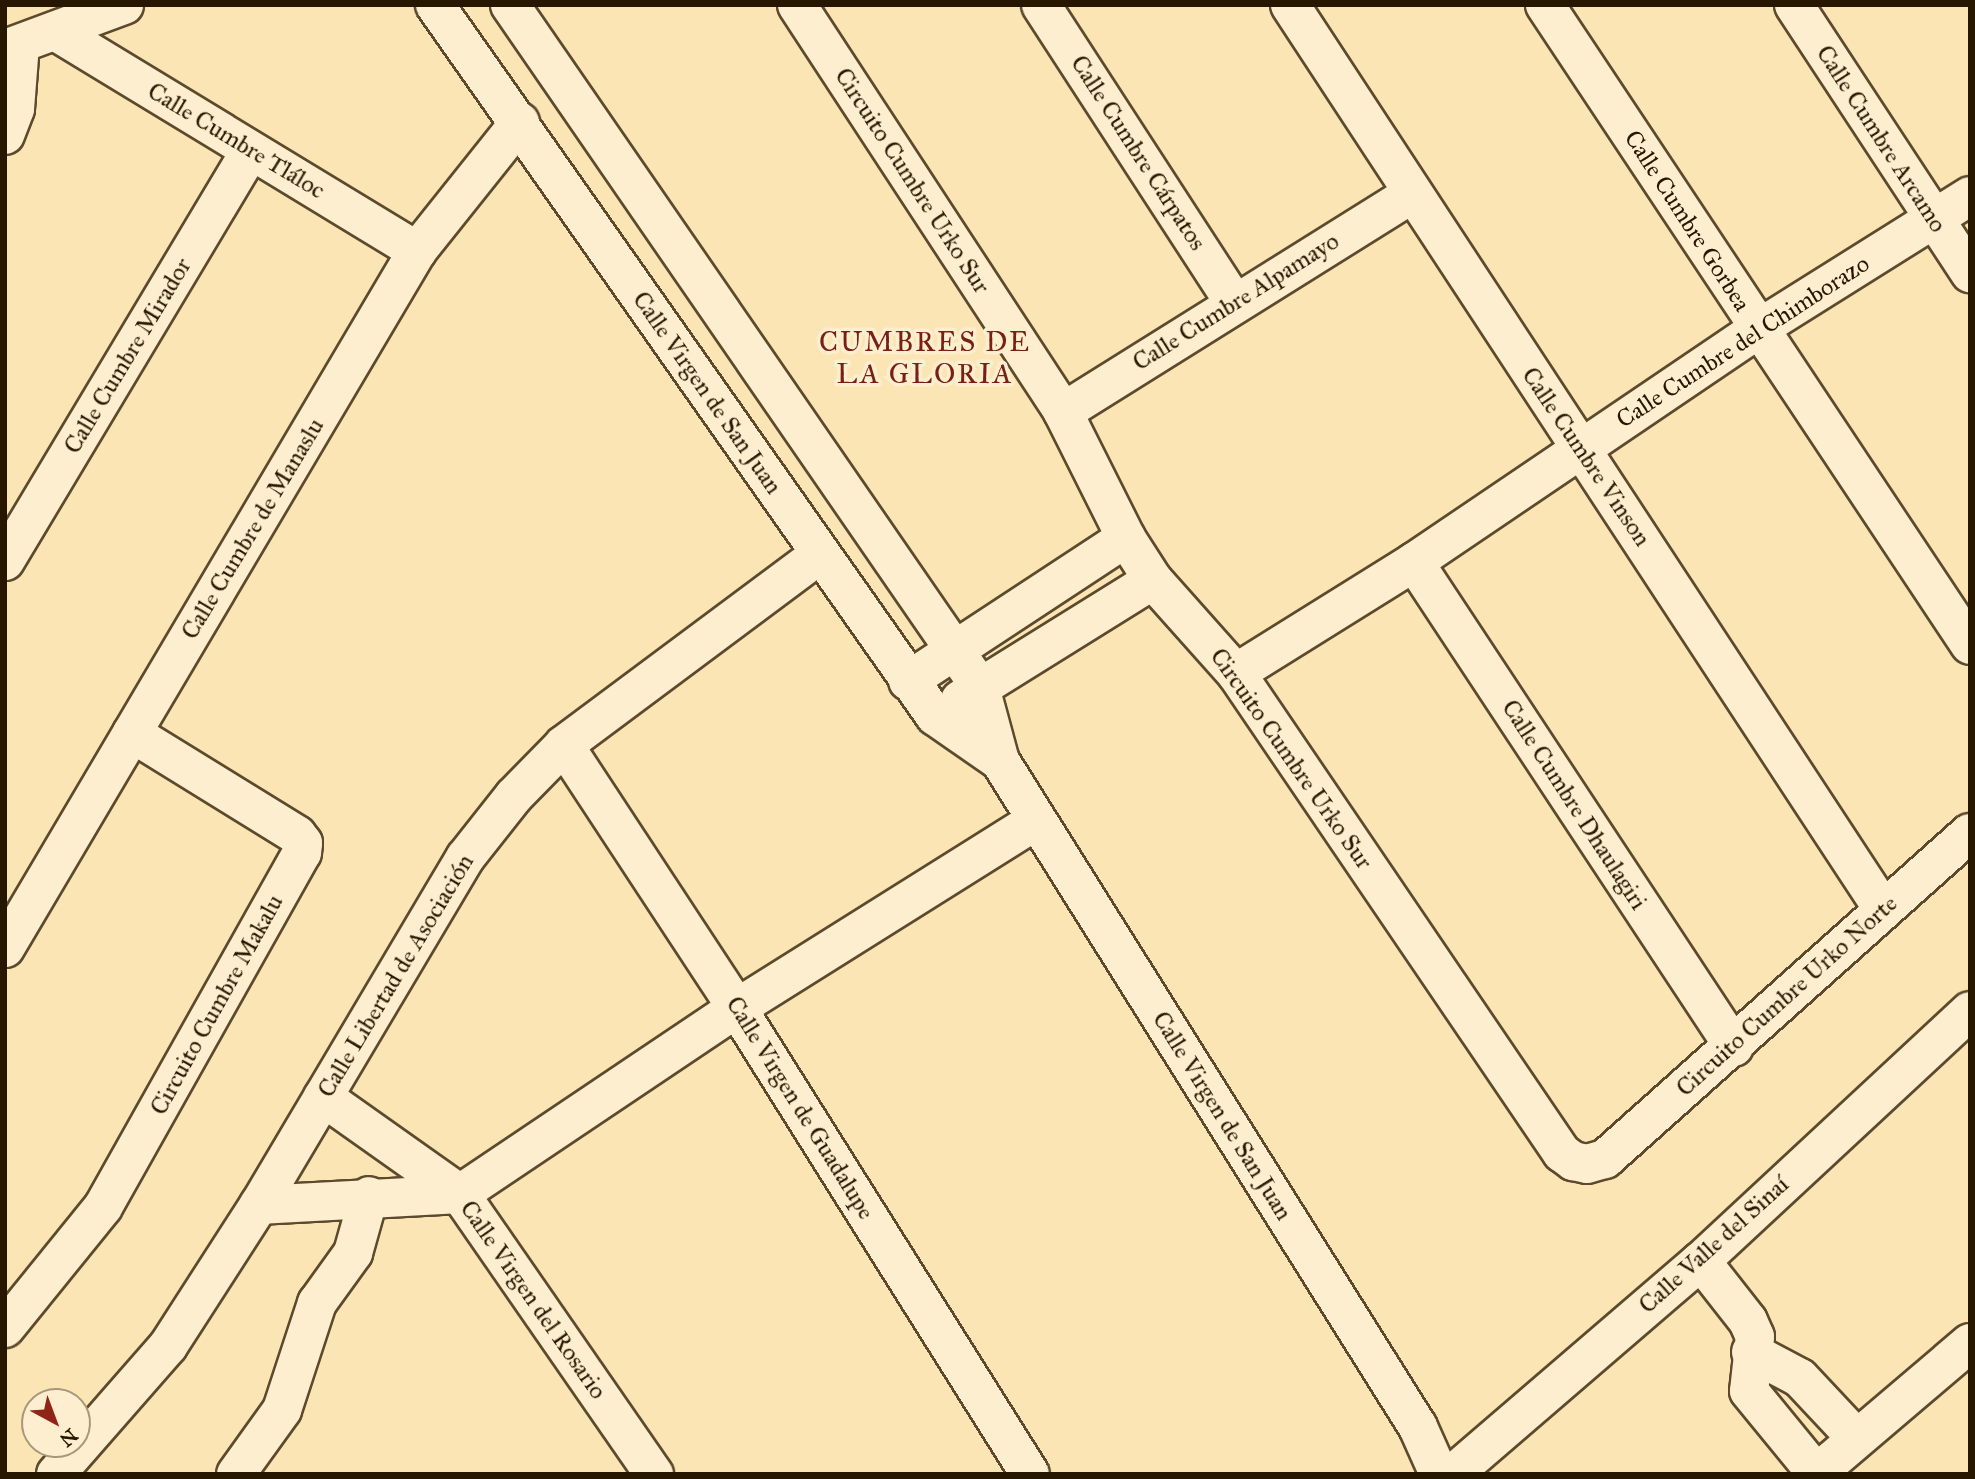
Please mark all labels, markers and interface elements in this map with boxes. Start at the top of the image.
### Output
street label: Calle Cumbre Arcamo [1810,40,1952,238]
street label: Calle Cumbre Cárpatos [1064,50,1212,256]
street label: Circuito Cumbre Urko Sur [828,63,996,299]
street label: Calle Cumbre Tláloc [142,77,330,205]
street label: Calle Cumbre Gorbea [1618,125,1756,317]
street label: Calle Cumbre Alpamayo [1128,227,1344,377]
street label: Calle Cumbre del Chimborazo [1611,249,1875,435]
street label: Calle Cumbre Mirador [58,253,198,459]
street label: Calle Virgen de San Juan [626,286,788,500]
district label: CUMBRES DE LA GLORIA [820,325,1030,391]
street label: Calle Cumbre Vinson [1515,362,1657,552]
street label: Calle Cumbre de Manaslu [176,413,330,645]
street label: Circuito Cumbre Urko Sur [1204,643,1378,875]
street label: Calle Cumbre Dhaulagiri [1495,695,1653,915]
street label: Calle Libertad de Asociación [312,849,480,1103]
street label: Circuito Cumbre Urko Norte [1671,889,1903,1103]
street label: Circuito Cumbre Makalu [144,890,290,1120]
street label: Calle Virgen de Guadalupe [720,991,880,1225]
street label: Calle Virgen de San Juan [1146,1006,1298,1226]
street label: Calle Valle del Sinaí [1633,1170,1795,1320]
street label: Calle Virgen del Rosario [454,1195,612,1405]
north arrow [21,1388,91,1458]
text: N [55,1424,82,1452]

